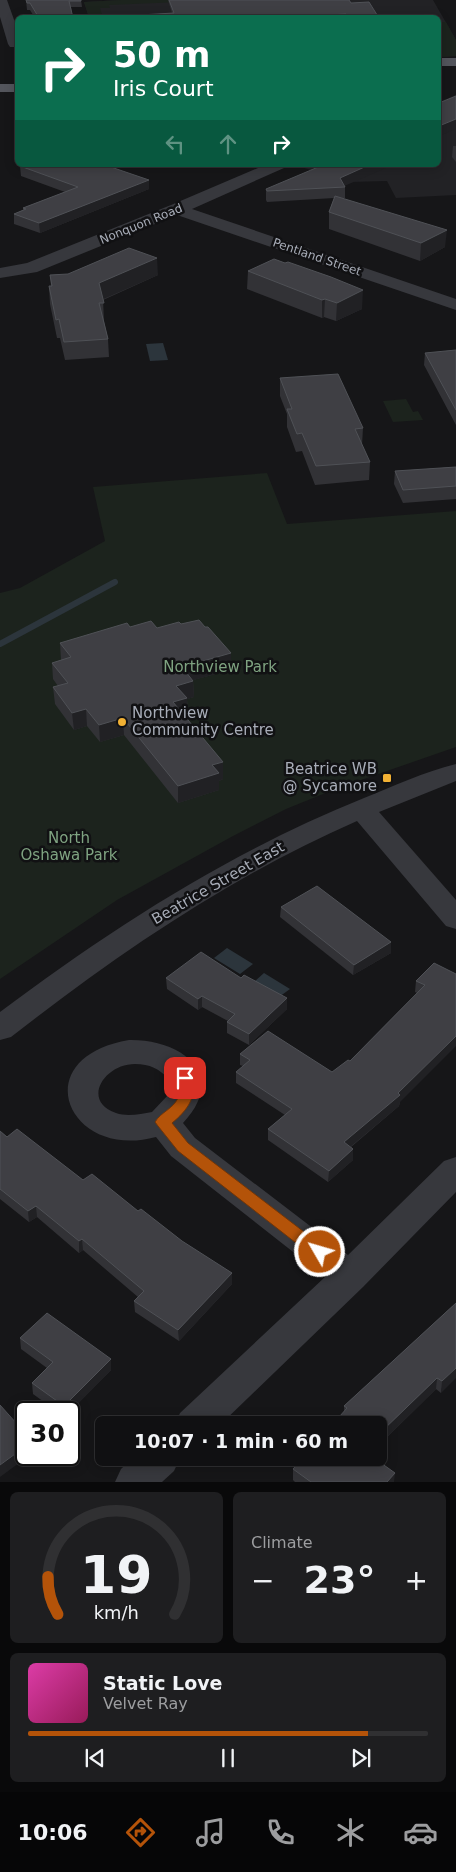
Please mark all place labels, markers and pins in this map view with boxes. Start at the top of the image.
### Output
place label: Northview Community Centre [132,704,274,739]
marker: Northview Community Centre [116,716,128,728]
place label: Beatrice WB @ Sycamore [283,760,377,795]
marker: Beatrice WB @ Sycamore [381,772,393,784]
pin [164,1057,206,1099]

